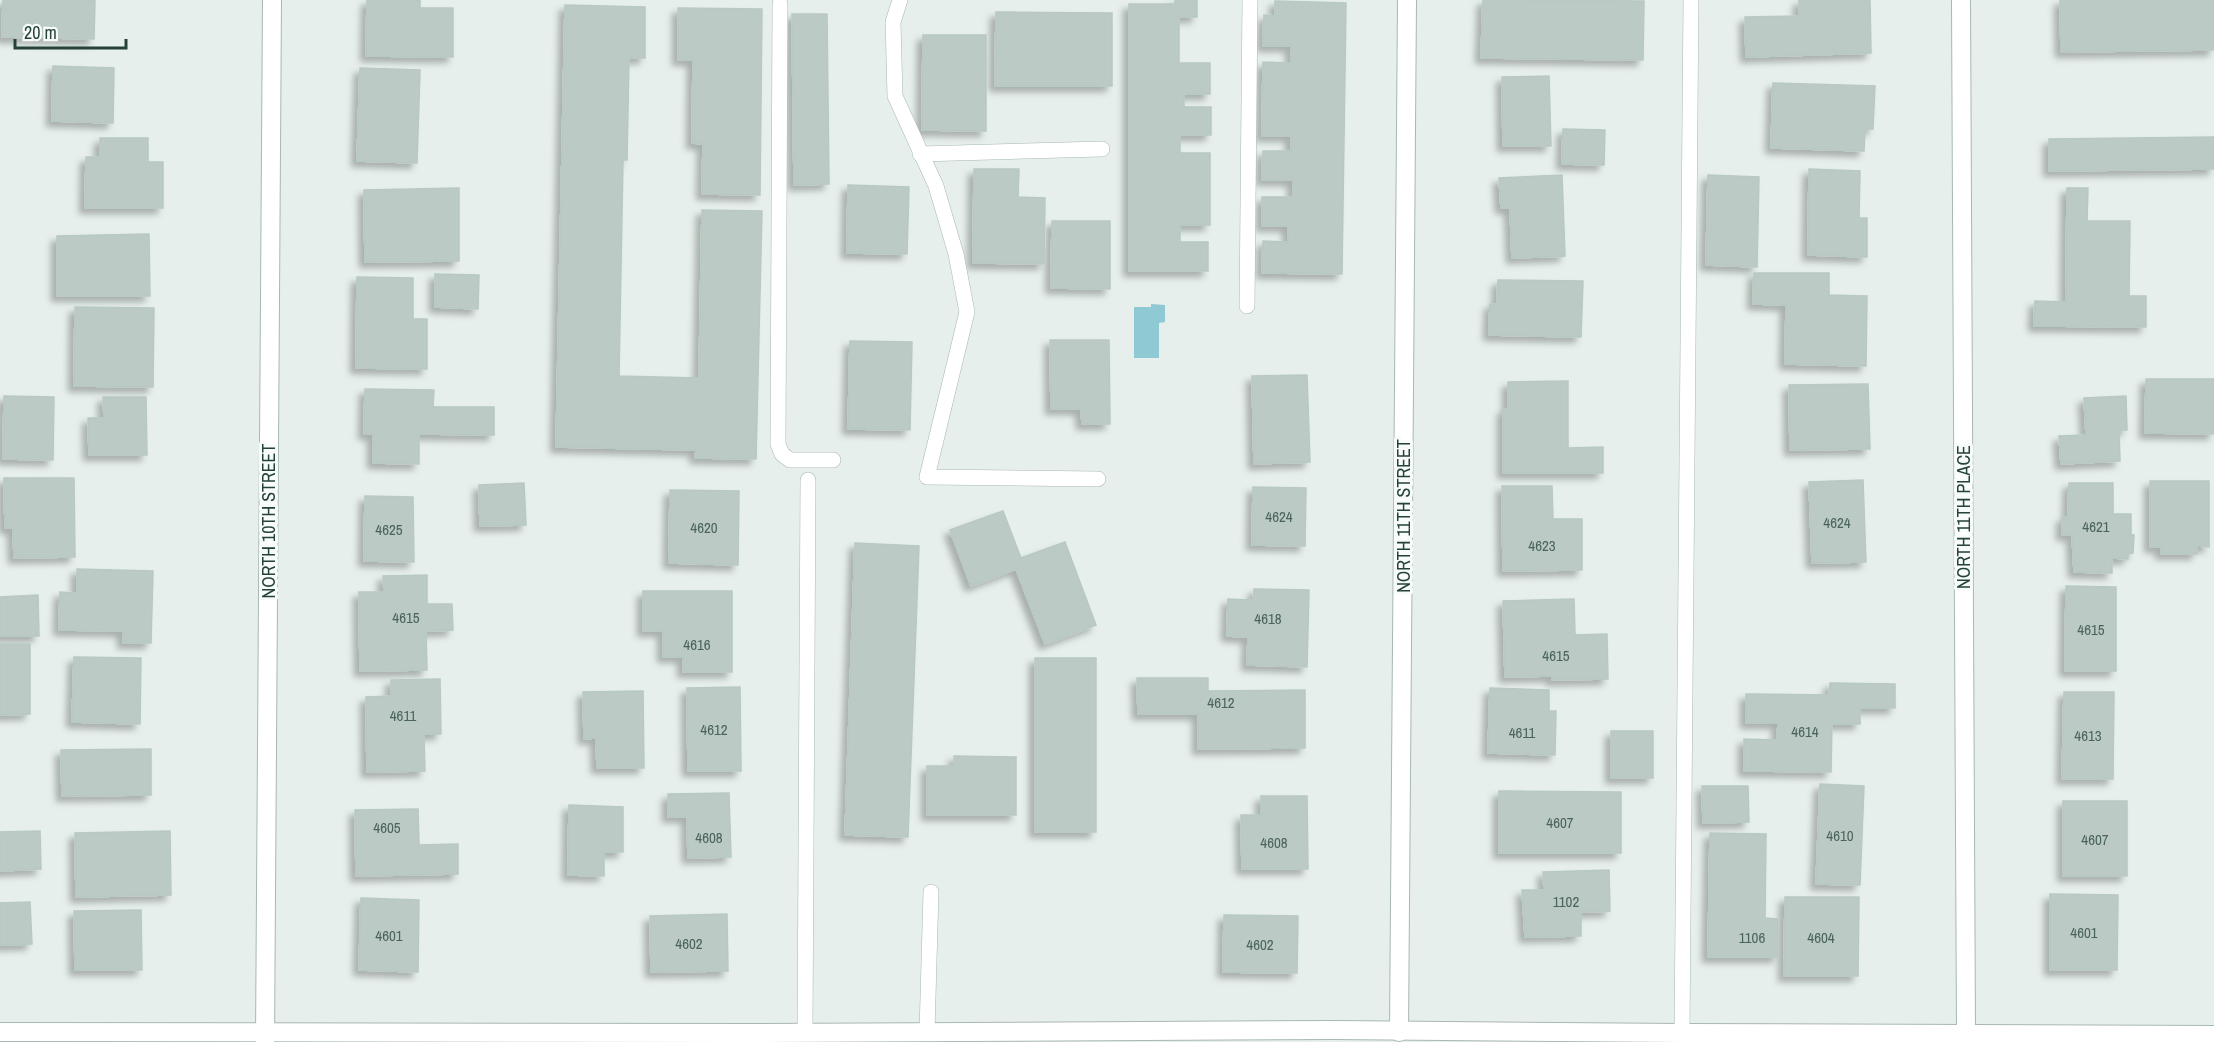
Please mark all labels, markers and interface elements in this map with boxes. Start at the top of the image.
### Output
scale bar [15,12,126,50]
text: 20 m [24,20,57,45]
street label: NORTH 11TH STREET [1391,439,1416,593]
street label: NORTH 10TH STREET [256,444,281,598]
street label: NORTH 11TH PLACE [1951,445,1976,589]
house number: 4624 [1265,506,1293,527]
house number: 4624 [1823,512,1851,533]
house number: 4621 [2082,516,2110,537]
house number: 4620 [690,517,718,538]
house number: 4625 [375,519,403,540]
house number: 4623 [1528,535,1556,556]
house number: 4615 [392,607,420,628]
house number: 4618 [1254,608,1282,629]
house number: 4615 [2077,619,2105,640]
house number: 4616 [683,634,711,655]
house number: 4615 [1542,645,1570,666]
house number: 4612 [1207,692,1235,713]
house number: 4611 [390,705,416,726]
house number: 4612 [700,719,728,740]
house number: 4614 [1791,721,1819,742]
house number: 4611 [1509,722,1535,743]
house number: 4613 [2074,725,2102,746]
house number: 4607 [1546,812,1574,833]
house number: 4605 [373,817,401,838]
house number: 4610 [1826,825,1854,846]
house number: 4608 [695,827,723,848]
house number: 4607 [2081,829,2109,850]
house number: 4608 [1260,832,1288,853]
house number: 1102 [1553,891,1579,912]
house number: 4601 [2070,922,2098,943]
house number: 4601 [375,925,403,946]
house number: 1106 [1739,927,1765,948]
house number: 4604 [1807,927,1835,948]
house number: 4602 [675,933,703,954]
house number: 4602 [1246,934,1274,955]

